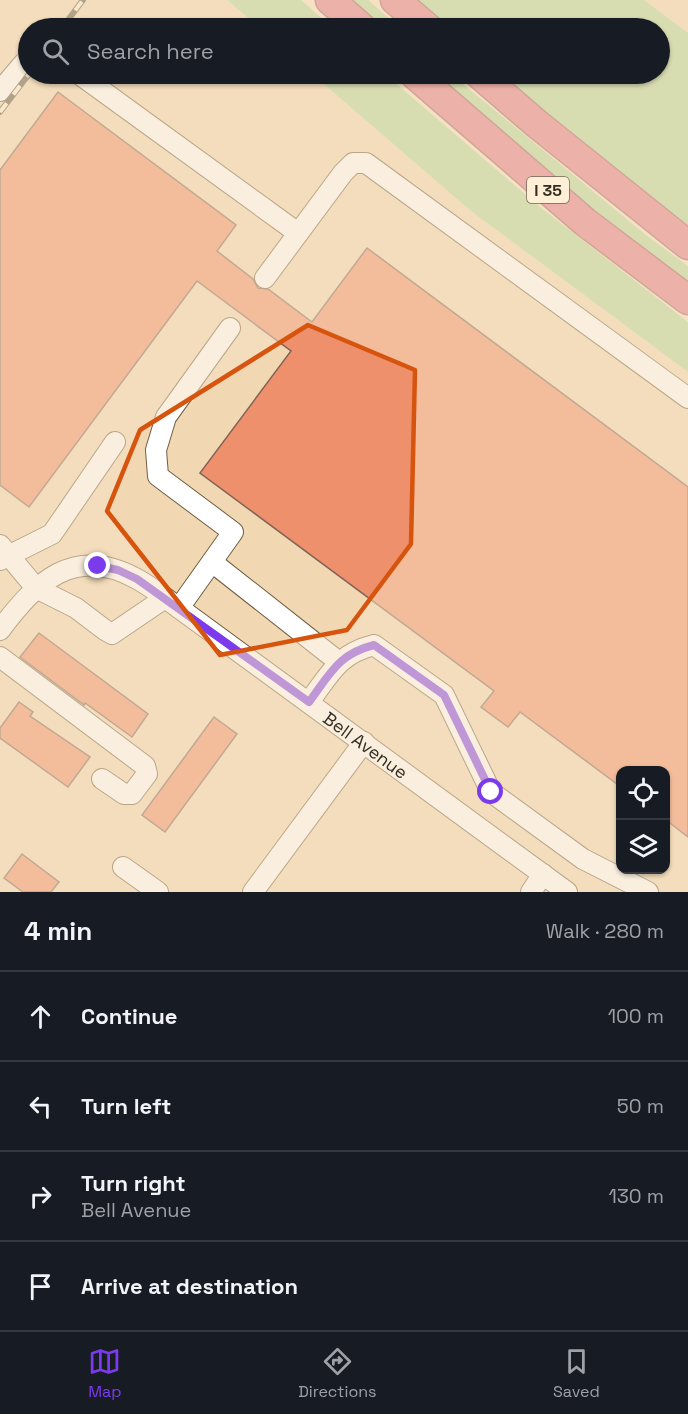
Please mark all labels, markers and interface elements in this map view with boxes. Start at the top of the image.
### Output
search box [18,18,670,84]
icon: search [39,35,72,68]
text: Search here [87,37,214,65]
road number: I 35 [527,177,569,203]
route end [84,552,110,578]
street label: Bell Avenue [319,706,413,783]
map controls [616,766,670,874]
button: locate [616,766,670,820]
route start [477,778,503,804]
button: layers [616,820,670,874]
text: 4 min [24,914,92,948]
text: Walk · 280 m [546,918,664,944]
icon: ahead [24,1000,57,1033]
text: Continue [81,1002,177,1030]
text: 100 m [608,1003,664,1029]
icon: left [24,1090,57,1123]
text: Turn left [81,1092,171,1120]
text: 50 m [617,1093,664,1119]
text: Turn right [81,1169,186,1197]
icon: right [24,1180,57,1213]
text: 130 m [608,1183,664,1209]
text: Bell Avenue [81,1197,191,1223]
icon: arrive [24,1270,57,1303]
text: Arrive at destination [81,1272,298,1300]
tab: Map [88,1345,122,1402]
tab: Directions [298,1345,377,1402]
tab: Saved [553,1345,600,1402]

